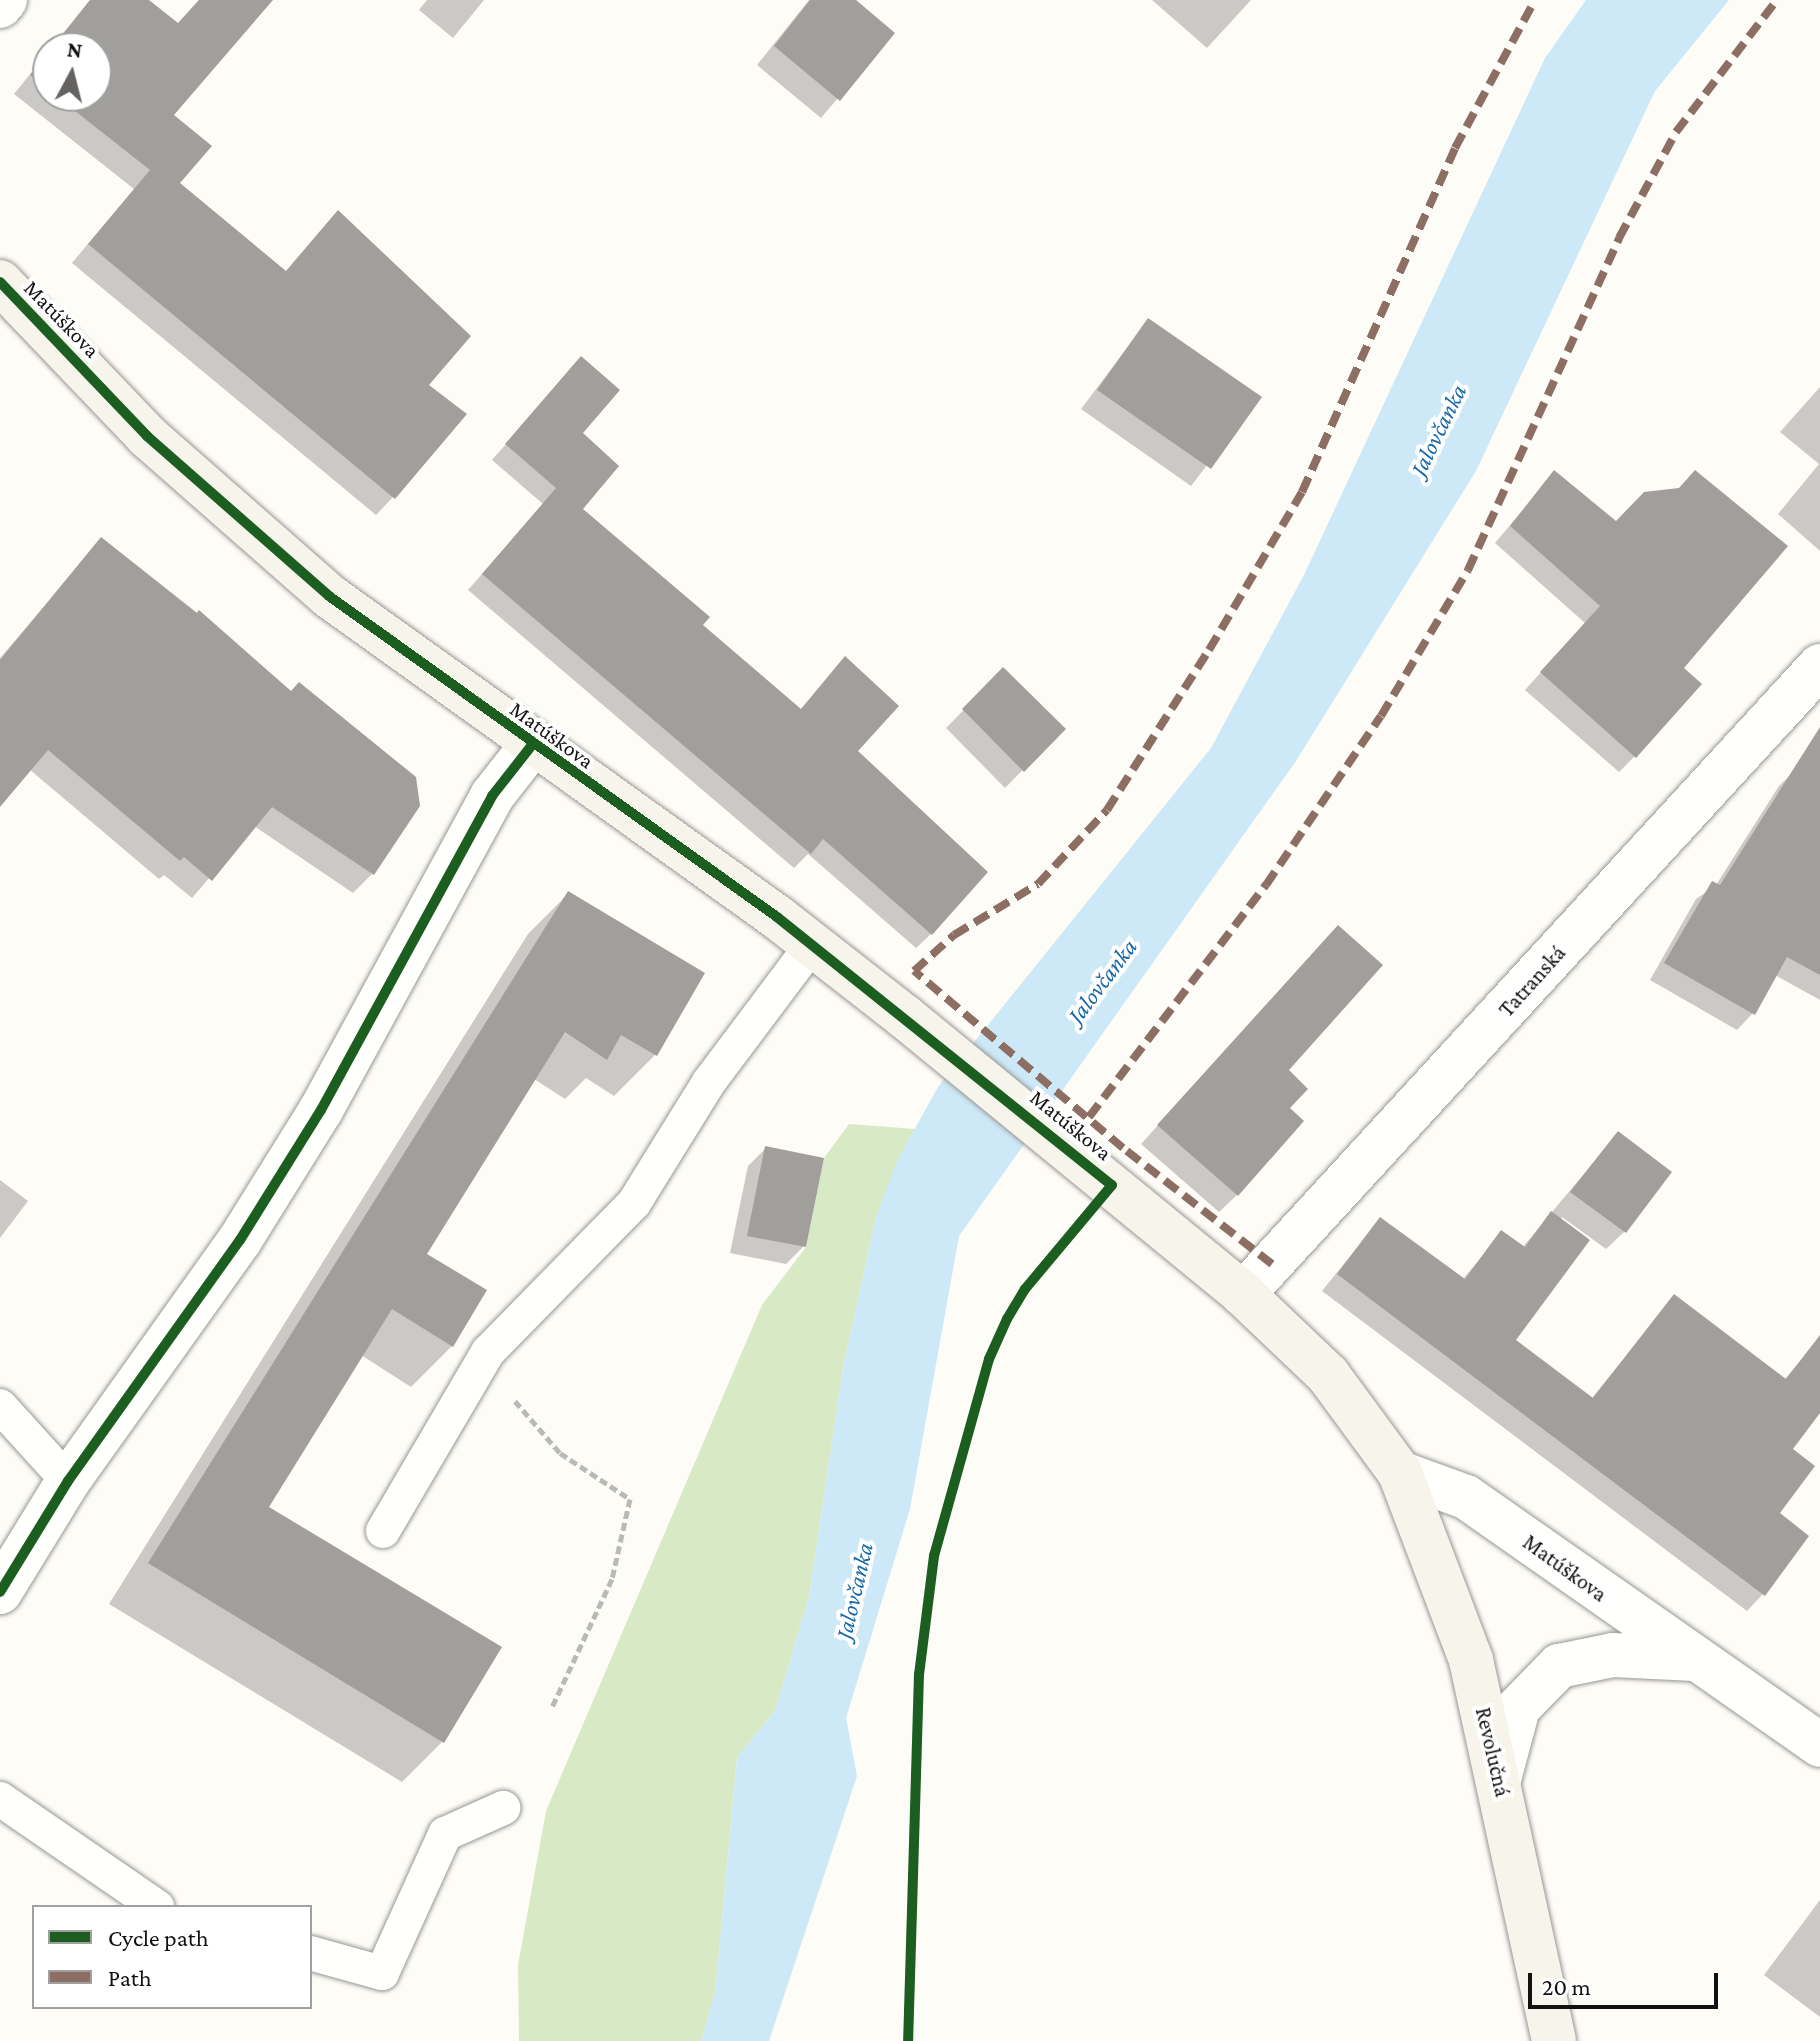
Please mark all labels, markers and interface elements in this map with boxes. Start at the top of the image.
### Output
north arrow [32,32,112,112]
text: N [66,36,84,63]
street label: Matúškova [19,275,105,363]
water label: Jalovčanka [1404,380,1472,480]
street label: Matúškova [505,696,599,774]
water label: Jalovčanka [1061,933,1143,1029]
street label: Tatranská [1493,940,1571,1022]
street label: Matúškova [1025,1084,1117,1166]
street label: Matúškova [1518,1529,1612,1607]
water label: Jalovčanka [829,1540,879,1642]
street label: Revolučná [1470,1705,1516,1799]
legend [32,1905,312,2009]
text: Cycle path [108,1924,209,1951]
scale bar [1532,1957,1722,2007]
text: Path [108,1964,152,1991]
text: 20 m [1542,1973,1591,2000]

